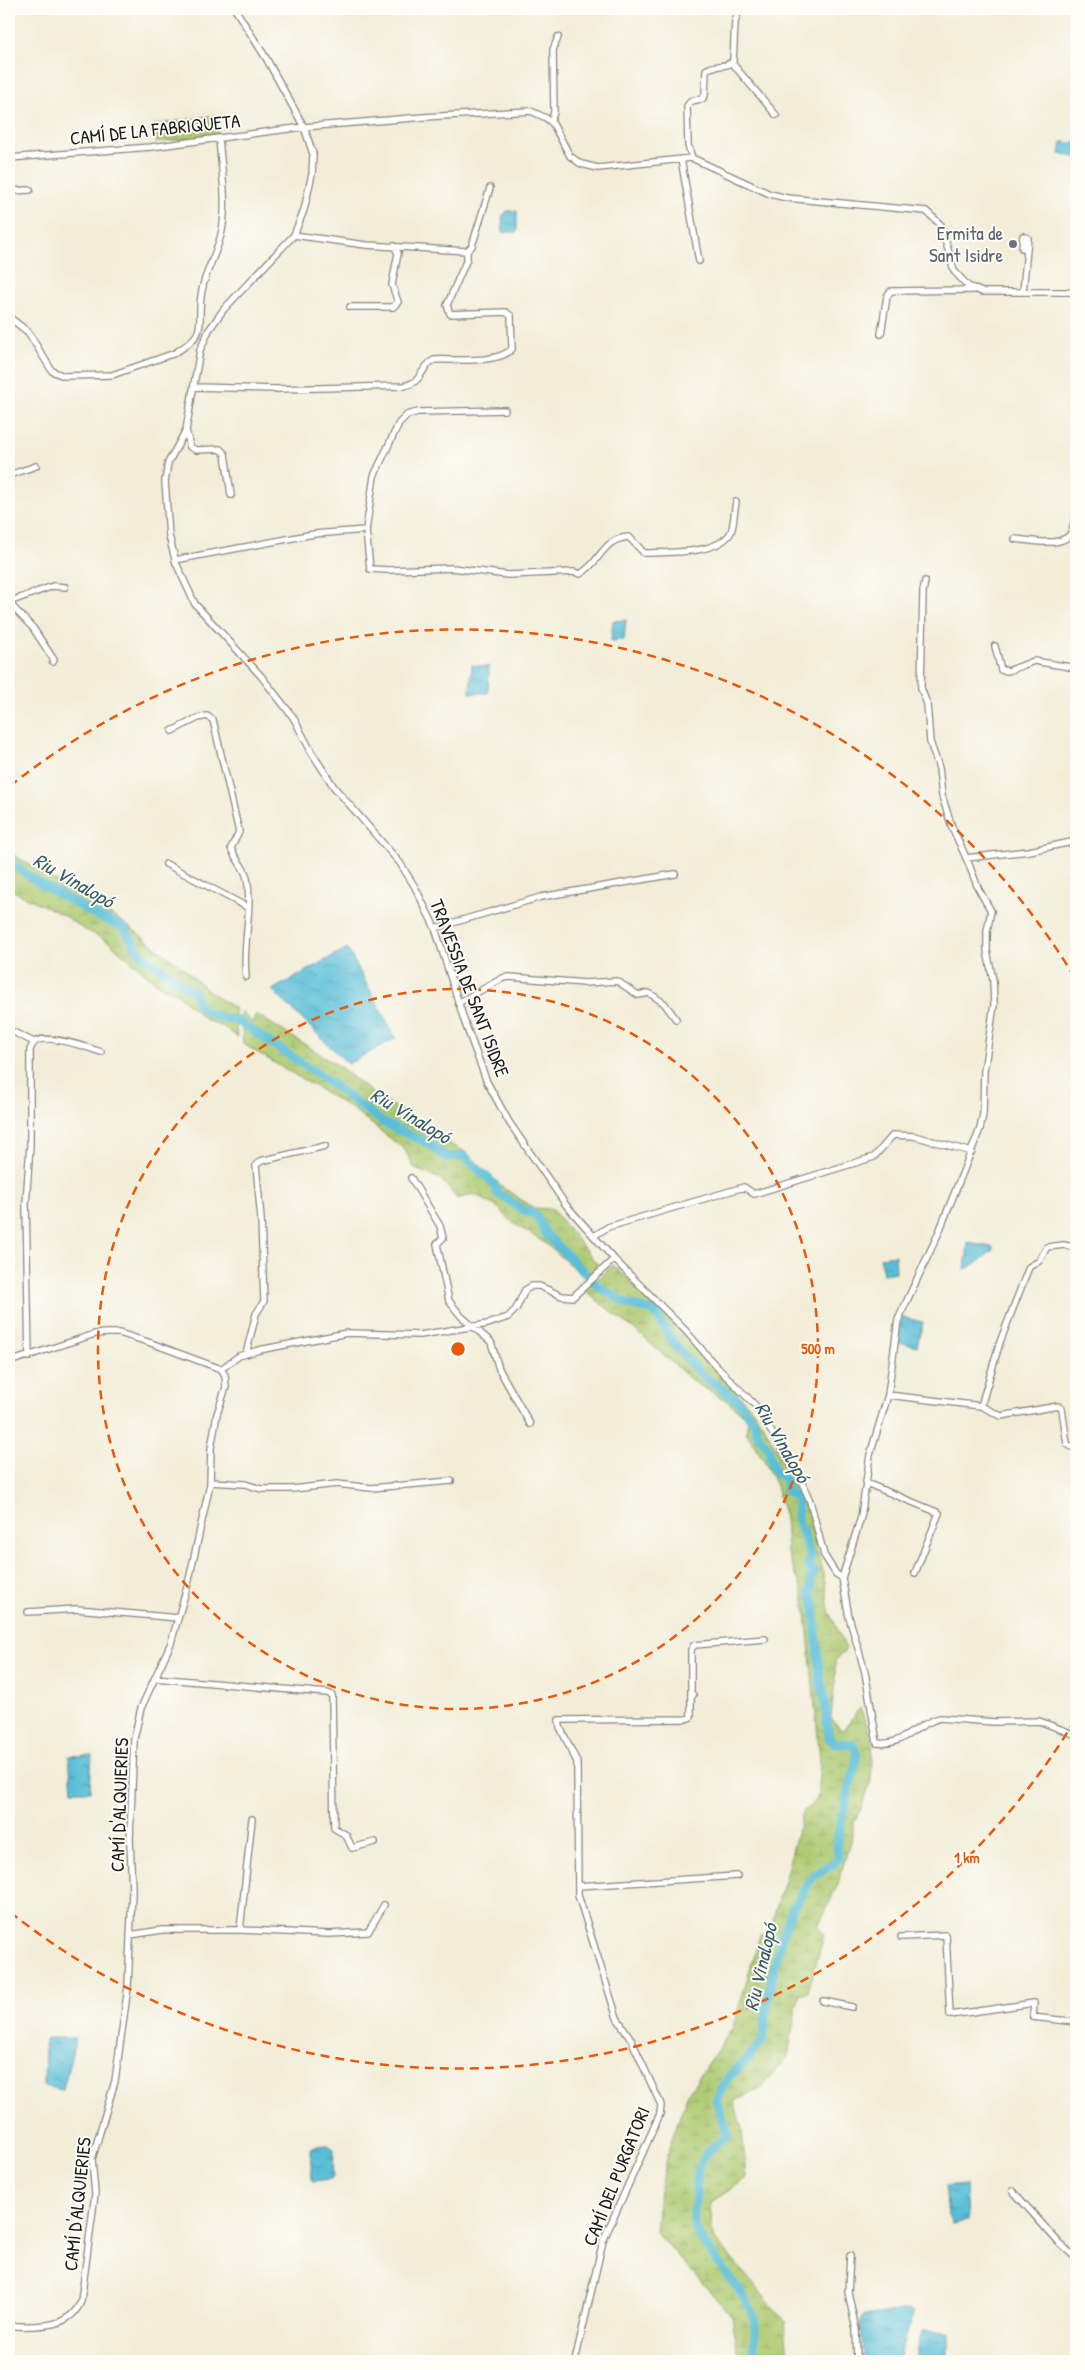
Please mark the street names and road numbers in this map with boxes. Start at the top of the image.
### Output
street label: CAMÍ DE LA FABRIQUETA [69,107,241,151]
street label: TRAVESSIA DE SANT ISIDRE [424,895,516,1081]
street label: CAMÍ D'ALQUIERIES [104,1737,134,1873]
street label: CAMÍ DEL PURGATORI [576,2103,656,2249]
street label: CAMÍ D'ALQUIERIES [57,2136,97,2272]

